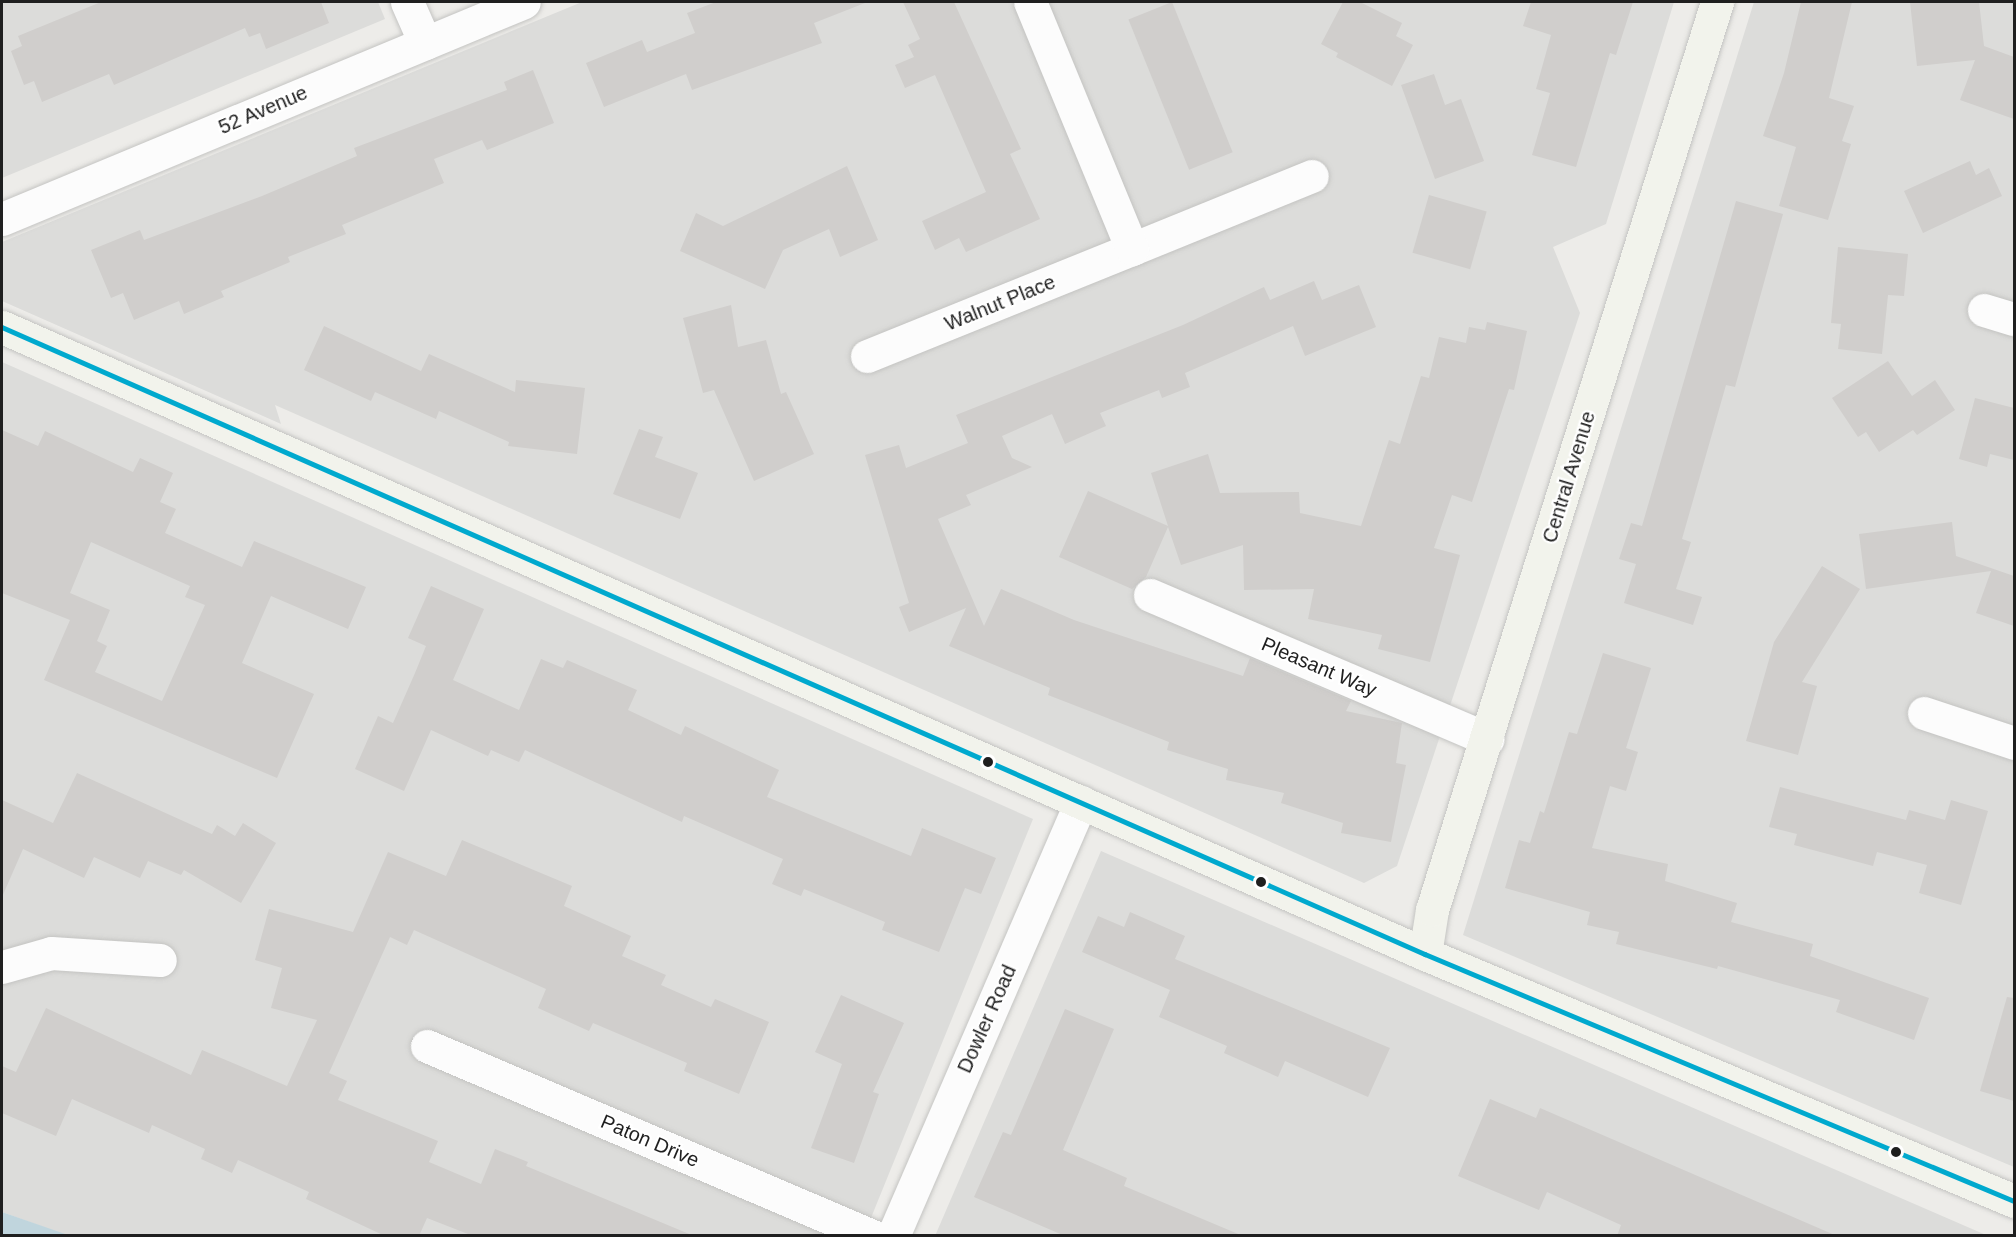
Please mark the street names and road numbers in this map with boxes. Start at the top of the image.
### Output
street label: 52 Avenue [214,80,312,140]
street label: Walnut Place [941,270,1059,336]
street label: Central Avenue [1537,408,1601,546]
street label: Pleasant Way [1258,632,1380,702]
street label: Dowler Road [953,961,1021,1077]
street label: Paton Drive [597,1110,703,1172]

